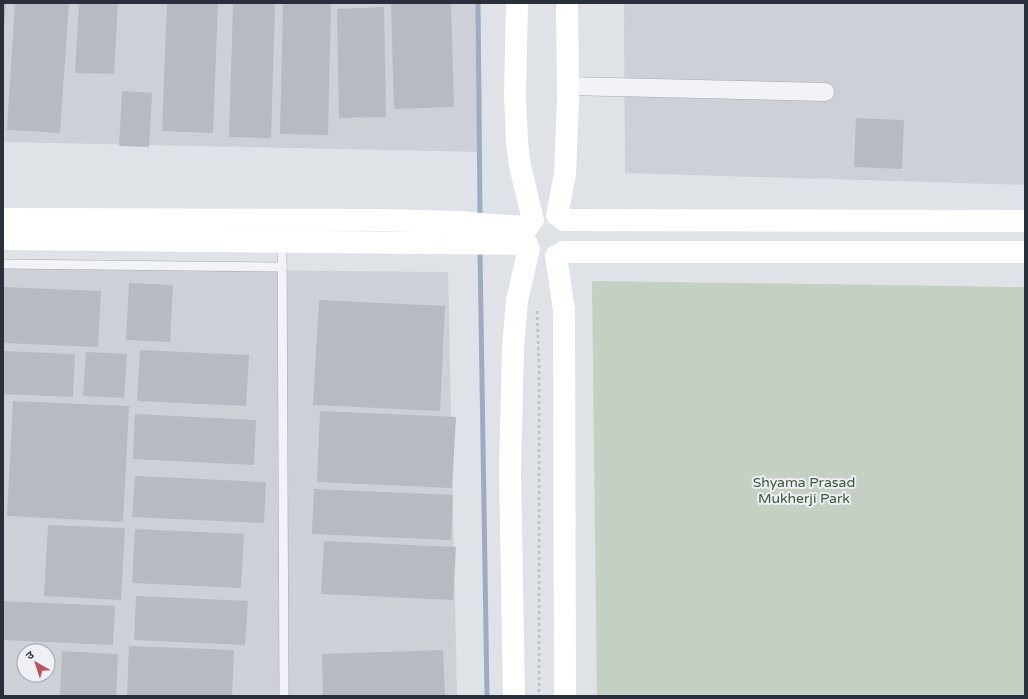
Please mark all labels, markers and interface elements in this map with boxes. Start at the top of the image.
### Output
park label: Shyama Prasad Mukherji Park [753,474,855,507]
north arrow [16,643,56,683]
text: उ [23,648,37,663]

